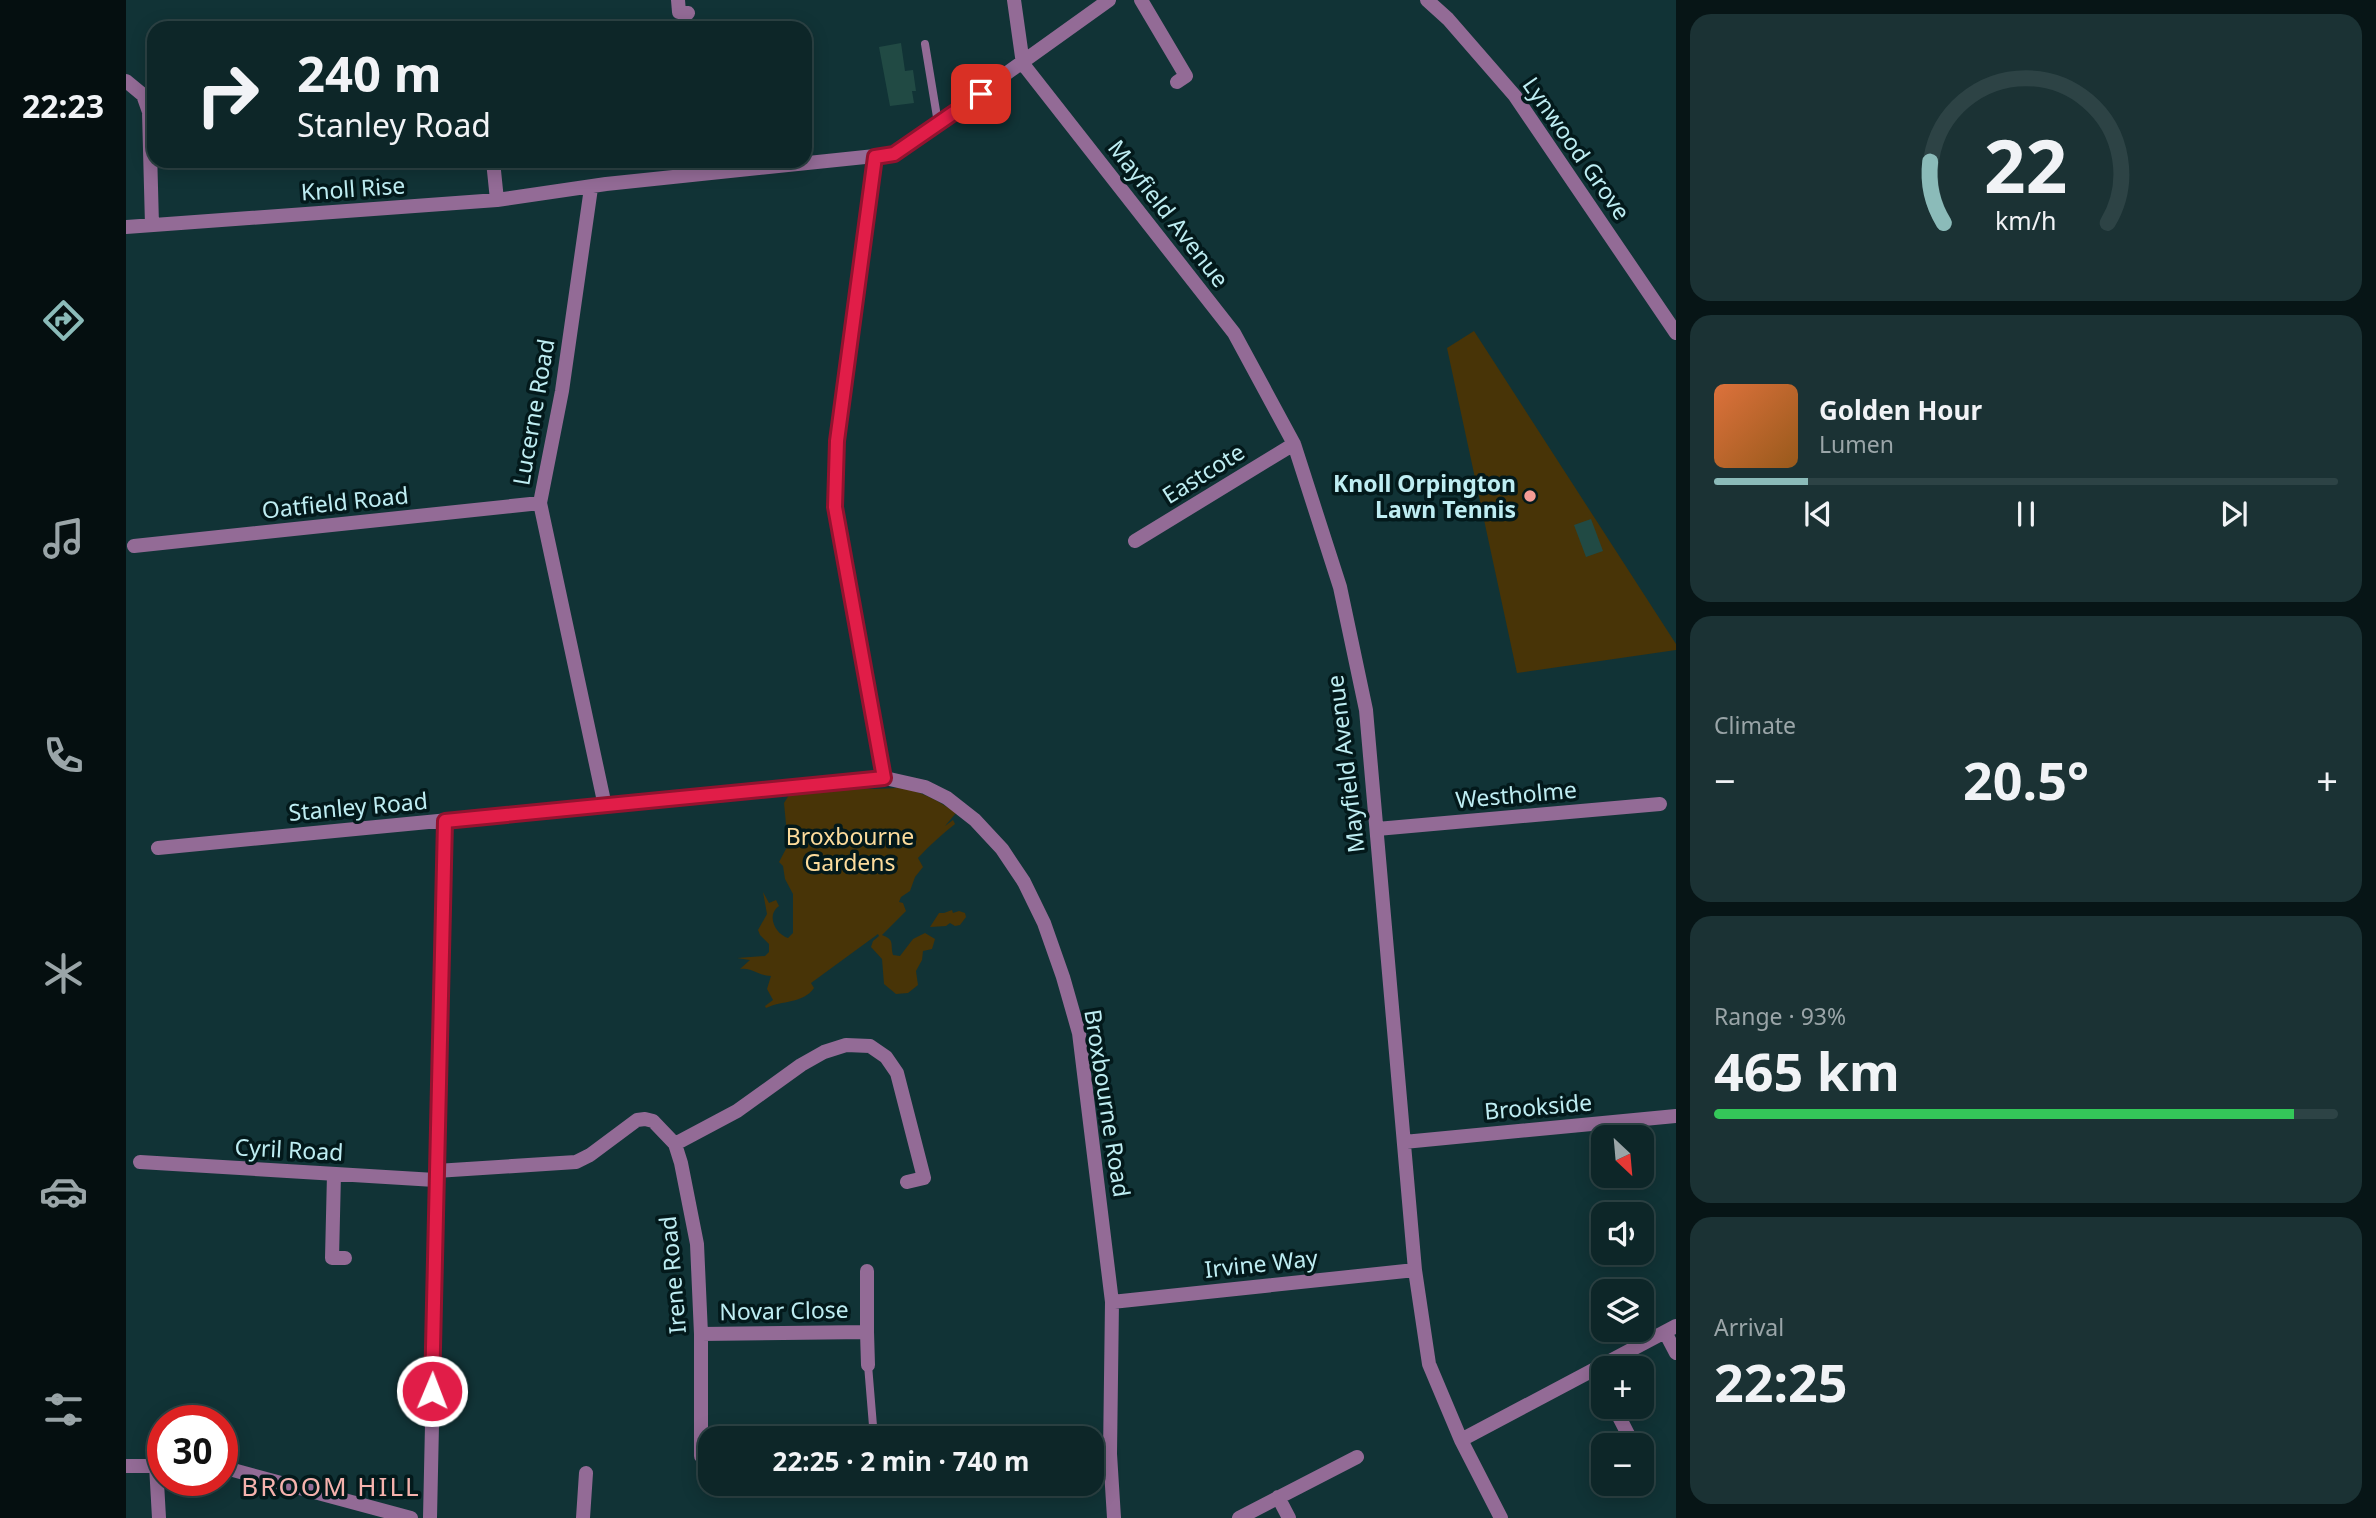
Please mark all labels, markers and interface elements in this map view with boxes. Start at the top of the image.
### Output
text: 240 m [297,40,442,106]
icon: right [182,49,273,140]
pin [951,64,1011,124]
street label: Lynwood Grove [1516,70,1638,226]
icon: arrive [962,75,1000,113]
text: 22:23 [22,84,104,127]
text: Stanley Road [297,103,491,146]
text: 22 [1984,116,2068,215]
street label: Mayfield Avenue [1101,133,1237,293]
street label: Knoll Rise [300,168,406,208]
text: km/h [1995,203,2057,237]
icon: directions [39,296,88,345]
street label: Lucerne Road [504,336,562,488]
text: Golden Hour [1819,392,1982,428]
text: Lumen [1819,428,1894,460]
street label: Eastcote [1156,435,1250,511]
place label: Knoll Orpington Lawn Tennis [1333,467,1516,525]
street label: Oatfield Road [260,478,410,526]
marker: Knoll Orpington Lawn Tennis [1522,488,1538,504]
icon: previous [1799,495,1837,533]
icon: pause [2007,495,2045,533]
icon: next [2215,495,2253,533]
icon: music [39,514,88,563]
street label: Mayfield Avenue [1318,673,1372,855]
text: Climate [1714,709,1796,741]
icon: phone [39,731,88,780]
text: 20.5° [1963,744,2089,815]
text: − [1714,754,1736,806]
text: + [2316,754,2338,806]
street label: Westholme [1454,773,1578,815]
street label: Stanley Road [287,784,429,828]
park label: Broxbourne Gardens [786,820,914,878]
icon: climate [39,949,88,998]
text: Range · 93% [1714,1000,1846,1032]
street label: Broxbourne Road [1077,1007,1139,1199]
text: 465 km [1714,1035,1900,1106]
street label: Brookside [1483,1085,1593,1127]
north arrow [1591,1125,1654,1188]
map controls [1591,1125,1654,1496]
street label: Cyril Road [234,1130,344,1168]
icon: car [39,1167,88,1216]
button: sound [1591,1202,1654,1265]
street label: Irene Road [651,1215,693,1335]
street label: Irvine Way [1203,1241,1319,1285]
button: layers [1591,1279,1654,1342]
street label: Novar Close [719,1293,849,1327]
text: Arrival [1714,1311,1784,1343]
text: 22:25 [1714,1346,1848,1417]
position arrow [395,1354,469,1428]
button: + [1591,1356,1654,1419]
icon: filters [39,1385,88,1434]
speed limit sign: 30 [147,1405,238,1496]
button: − [1591,1433,1654,1496]
text: 22:25 · 2 min · 740 m [773,1443,1029,1479]
district label: BROOM HILL [241,1468,421,1504]

